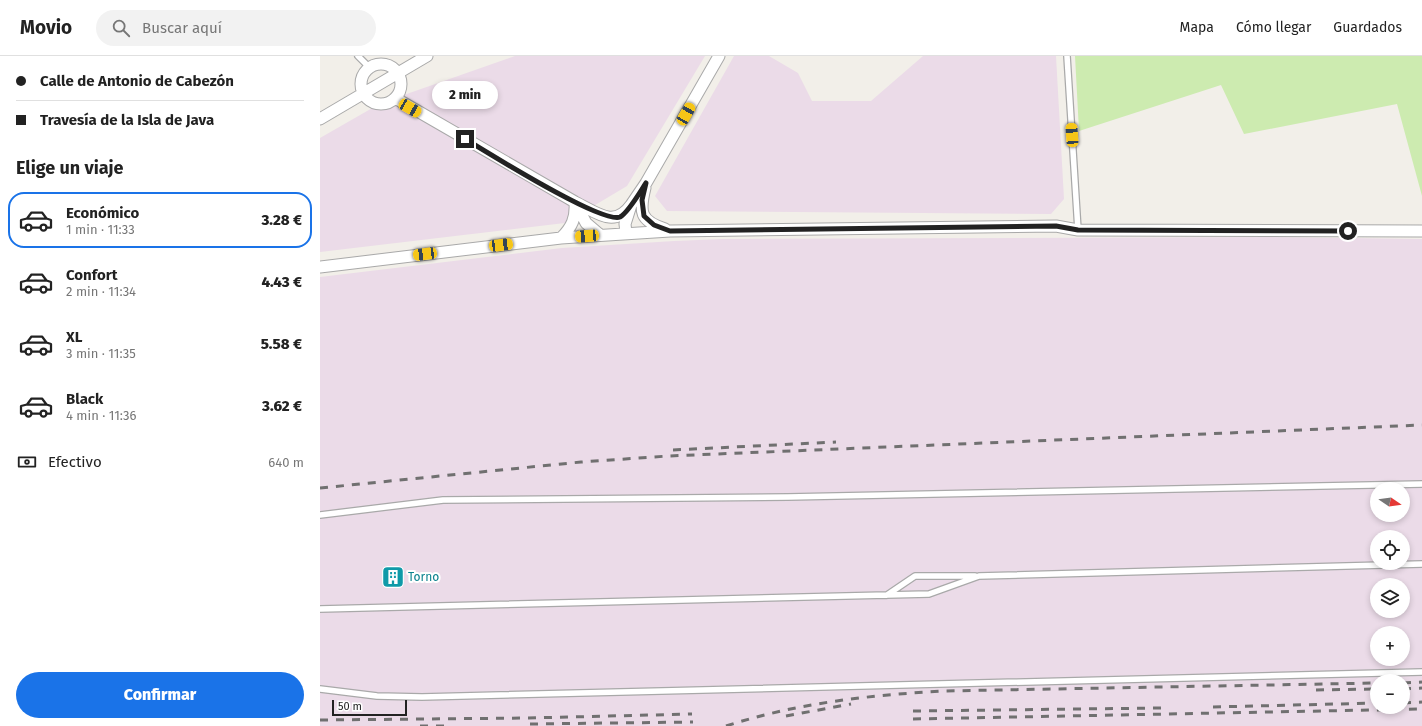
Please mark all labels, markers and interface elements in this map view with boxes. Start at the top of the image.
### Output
search box [96,10,376,46]
text: Movio [20,16,72,39]
icon: search [110,17,132,39]
text: Buscar aquí [142,19,222,37]
text: Mapa [1180,19,1214,36]
text: Cómo llegar [1236,19,1311,36]
text: Guardados [1333,19,1402,36]
text: Calle de Antonio de Cabezón [40,72,234,90]
callout: 2 min [432,81,498,109]
text: 2 min [449,87,481,102]
car [397,97,423,119]
car [675,101,697,127]
text: Travesía de la Isla de Java [40,111,214,129]
car [1065,123,1079,147]
route end [456,130,474,148]
text: Elige un viaje [16,157,123,179]
icon: car [18,202,54,238]
text: Económico [66,204,139,222]
text: 3.28 € [261,211,302,229]
text: 1 min · 11:33 [66,222,135,237]
route start [1339,222,1357,240]
car [575,229,599,243]
car [488,238,514,252]
car [412,247,438,261]
icon: car [18,264,54,300]
text: Confort [66,266,118,284]
text: 4.43 € [261,273,302,291]
text: 2 min · 11:34 [66,284,136,299]
icon: car [18,326,54,362]
text: XL [66,328,82,346]
text: 5.58 € [261,335,302,353]
text: 3 min · 11:35 [66,346,136,361]
icon: car [18,388,54,424]
text: Black [66,390,103,408]
text: 3.62 € [262,397,302,415]
text: 4 min · 11:36 [66,408,137,423]
icon: cash [16,451,38,473]
text: Efectivo [48,453,102,471]
text: 640 m [268,455,304,470]
north arrow [1370,482,1410,522]
map controls [1370,482,1410,714]
button: locate [1370,530,1410,570]
building icon: Torno [380,564,406,590]
place label: Torno [408,570,439,584]
button: layers [1370,578,1410,618]
button: + [1370,626,1410,666]
button: Confirmar [16,672,304,718]
button: − [1370,674,1410,714]
scale bar [332,698,407,717]
text: 50 m [338,700,362,713]

